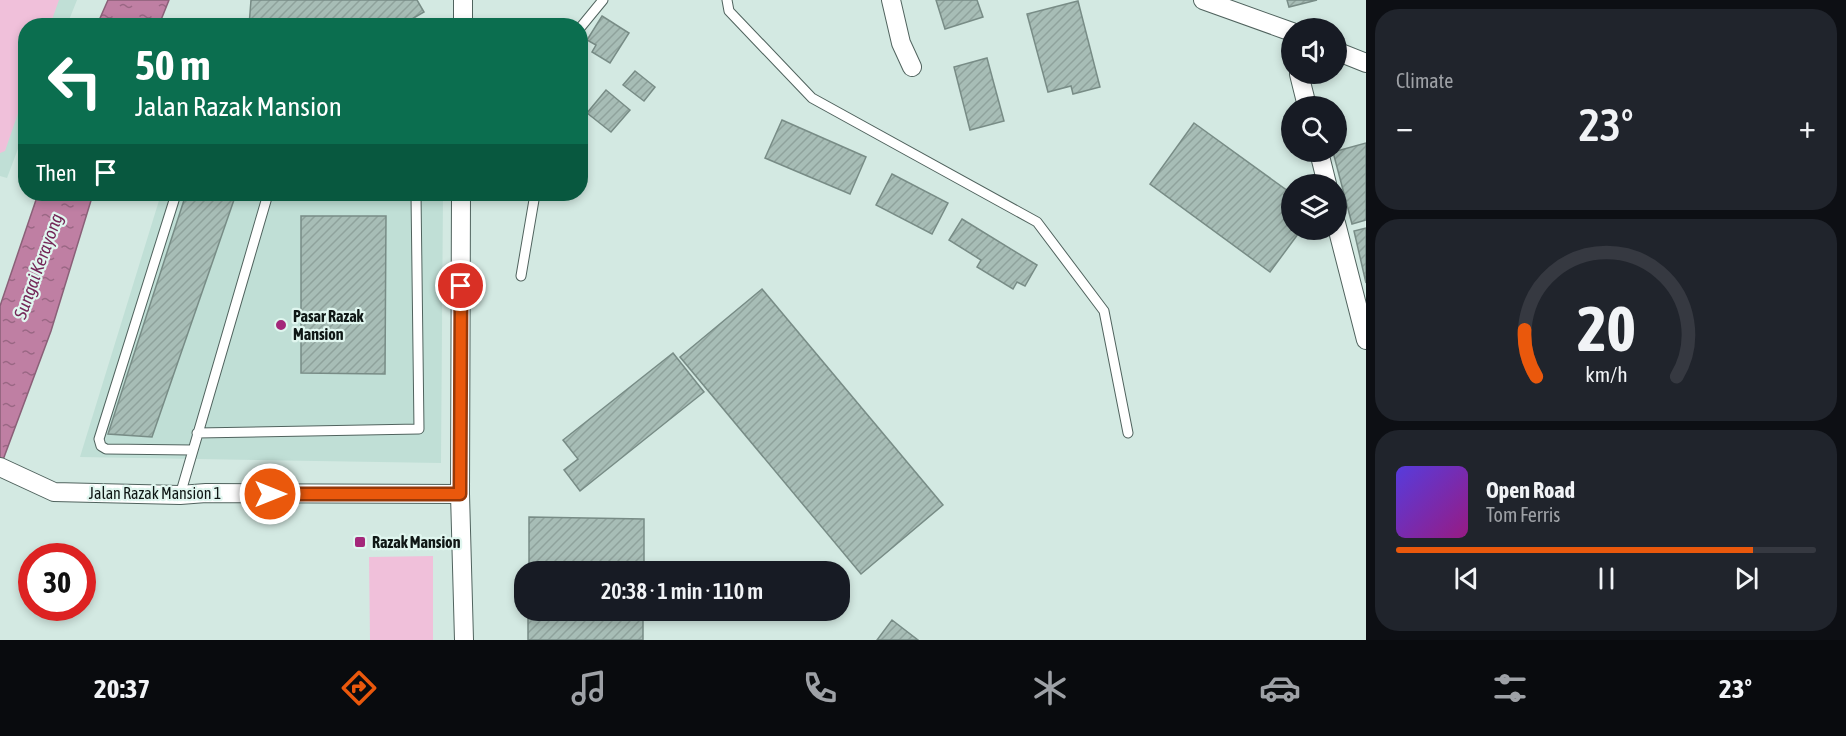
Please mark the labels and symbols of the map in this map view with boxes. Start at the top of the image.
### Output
water label: Sungai Kerayong [9,210,67,323]
pin [435,260,486,311]
place label: Pasar Razak Mansion [293,307,365,343]
marker: Pasar Razak Mansion [274,318,288,332]
position arrow [238,462,302,526]
street label: Jalan Razak Mansion 1 [89,484,221,502]
place label: Razak Mansion [372,533,461,551]
marker: Razak Mansion [353,535,367,549]
speed limit sign: 30 [18,543,96,621]

